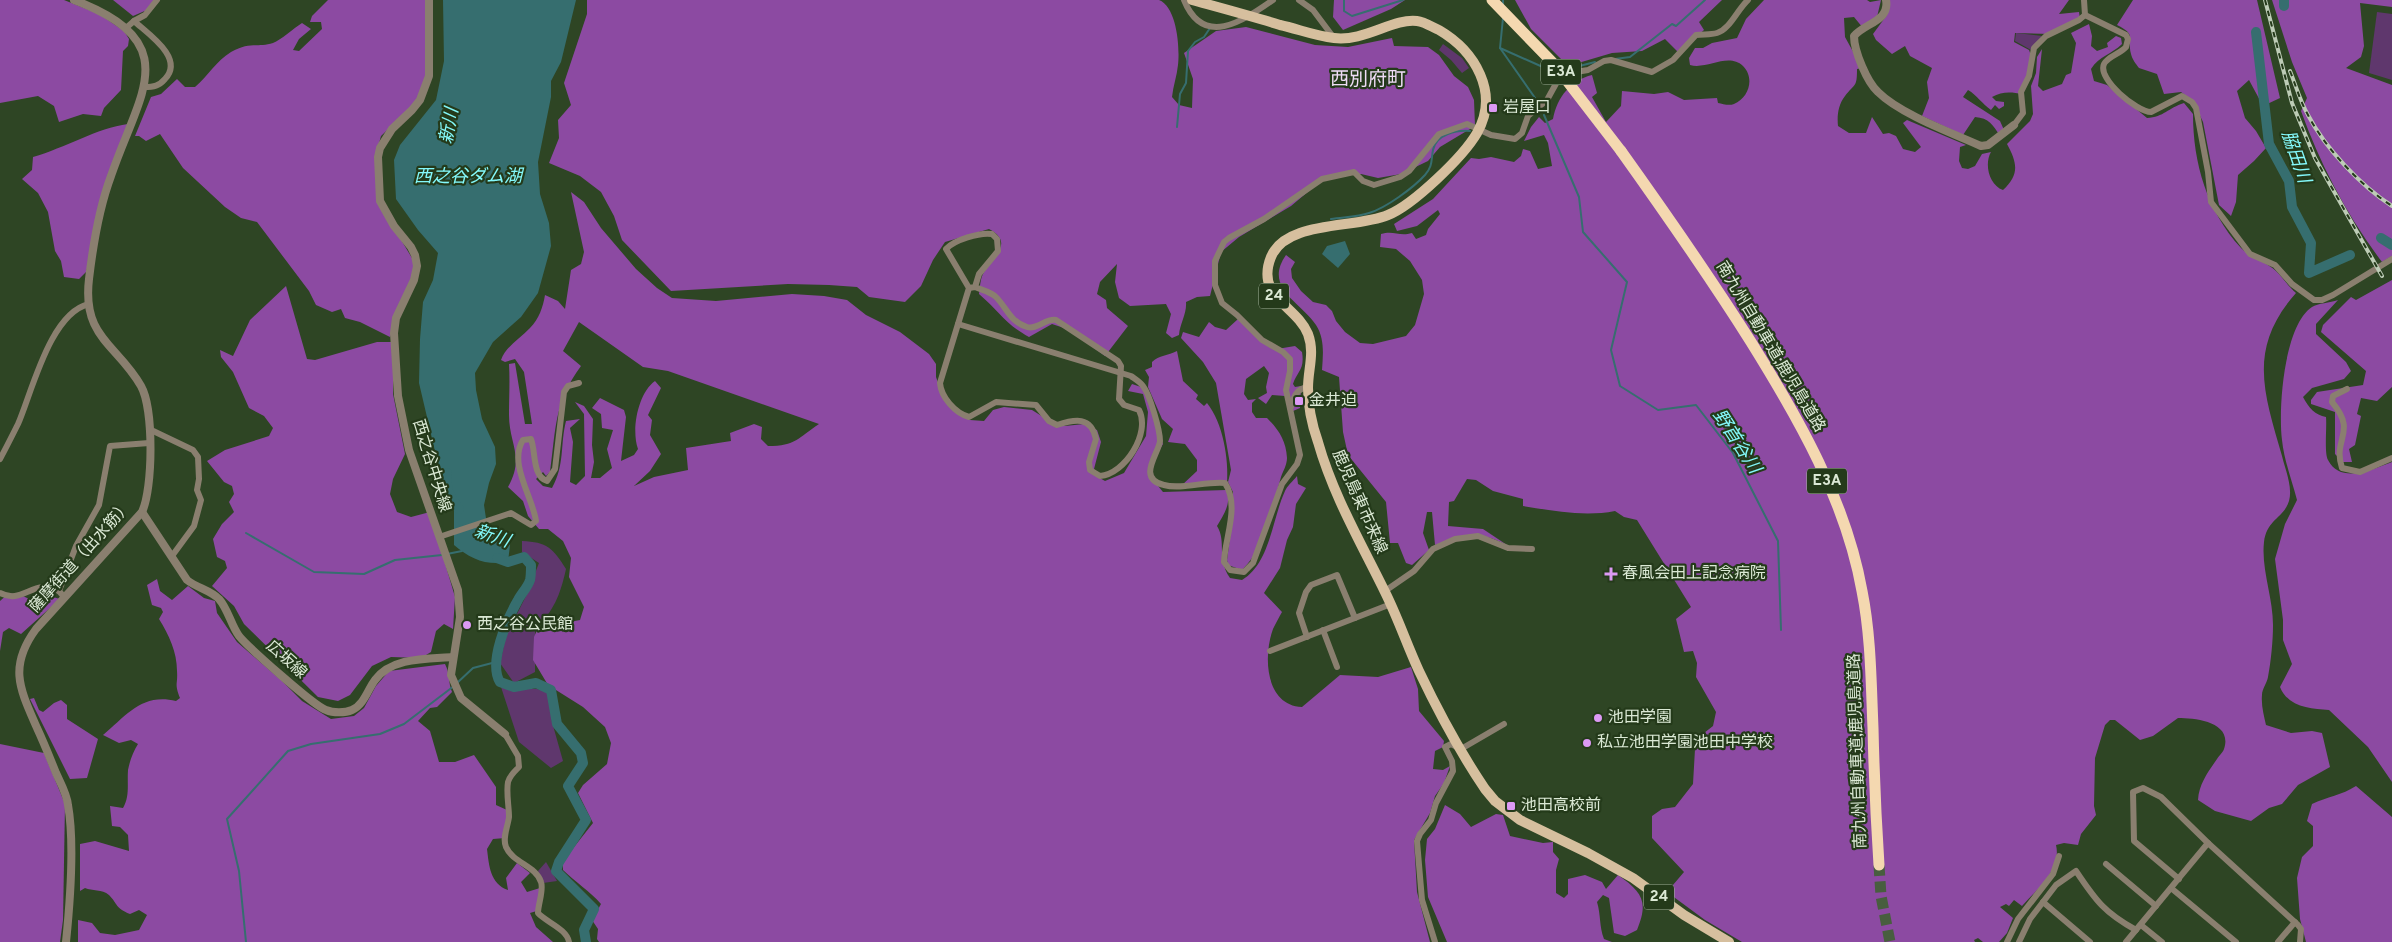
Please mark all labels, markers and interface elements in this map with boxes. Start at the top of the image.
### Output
road number: E3A [1541,60,1581,84]
district label: 西別府町 [1330,68,1406,92]
place label: 岩屋口 [1503,98,1551,118]
marker: 岩屋口 [1487,102,1499,114]
water label: 新川 [436,104,465,146]
water label: 脇田川 [2275,128,2315,188]
water label: 西之谷ダム湖 [414,166,525,189]
street label: 南九州自動車道;鹿児島道路 [1711,258,1829,436]
road number: 24 [1259,284,1289,308]
place label: 金井迫 [1309,391,1357,411]
marker: 金井迫 [1293,395,1305,407]
water label: 野首谷川 [1707,406,1766,480]
street label: 西之谷中央線 [407,417,455,515]
street label: 鹿児島東市来線 [1327,447,1391,557]
road number: E3A [1807,468,1847,494]
street label: 薩摩街道（出水筋） [25,497,137,617]
water label: 新川 [471,520,515,554]
place label: 春風会田上記念病院 [1622,564,1766,584]
marker: 春風会田上記念病院 [1604,567,1618,581]
place label: 西之谷公民館 [477,615,573,635]
marker: 西之谷公民館 [461,619,473,631]
street label: 広坂線 [261,637,311,683]
street label: 南九州自動車道;鹿児島道路 [1845,653,1871,849]
place label: 池田学園 [1608,708,1672,728]
marker: 池田学園 [1592,712,1604,724]
place label: 私立池田学園池田中学校 [1597,733,1773,753]
marker: 私立池田学園池田中学校 [1581,737,1593,749]
place label: 池田高校前 [1521,796,1601,816]
marker: 池田高校前 [1505,800,1517,812]
road number: 24 [1644,884,1674,910]

